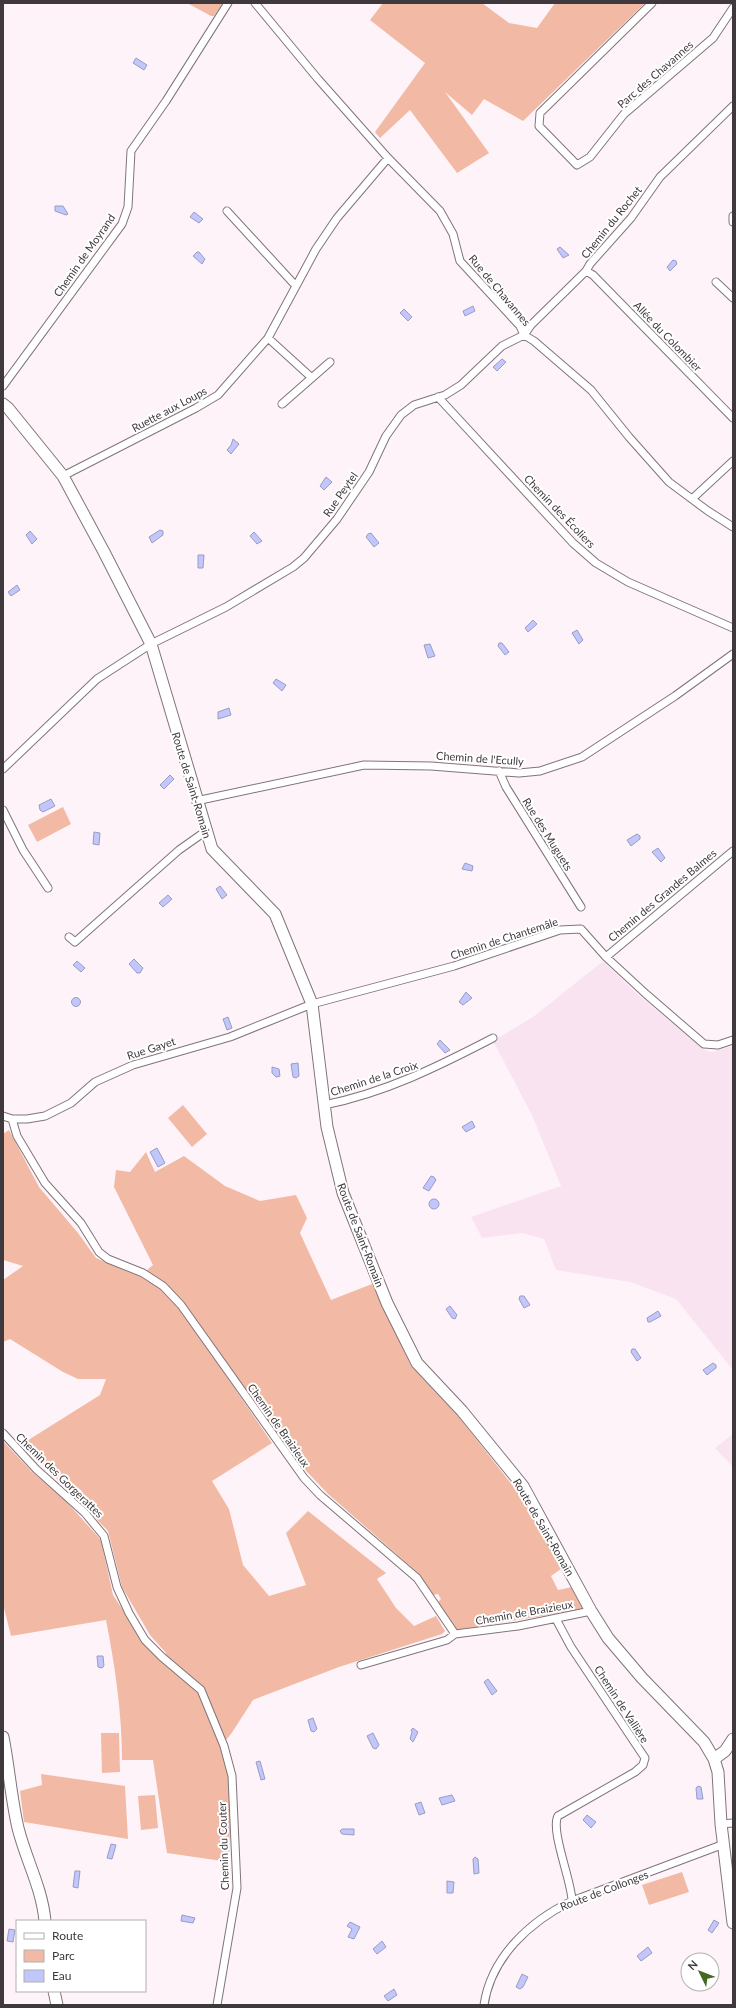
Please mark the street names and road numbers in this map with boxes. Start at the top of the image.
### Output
street label: Parc des Chavannes [615,37,696,110]
street label: Chemin du Rochet [578,183,644,261]
street label: Chemin de Moyrand [51,211,117,299]
street label: Rue de Chavannes [466,252,534,328]
street label: Allée du Colombier [631,298,705,374]
street label: Ruette aux Loups [129,384,209,434]
street label: Rue Peytel [320,469,360,519]
street label: Chemin des Écoliers [522,472,598,550]
street label: Route de Saint-Romain [170,730,214,840]
street label: Chemin de l'Ecully [436,748,525,768]
street label: Rue des Muguets [520,795,576,873]
street label: Chemin des Grandes Balmes [605,846,719,944]
street label: Chemin de Chantemâle [449,914,560,962]
street label: Rue Gayet [125,1034,177,1062]
street label: Chemin de la Croix [329,1058,420,1098]
street label: Route de Saint-Romain [335,1181,387,1289]
street label: Chemin de Braizieux [245,1381,313,1470]
street label: Chemin des Gorgerattes [14,1430,107,1520]
street label: Route de Saint-Romain [511,1476,577,1578]
street label: Chemin de Braizieux [474,1597,574,1627]
street label: Chemin de Vallière [592,1663,652,1745]
street label: Chemin du Couter [215,1802,231,1890]
street label: Route de Collonges [558,1867,650,1913]

